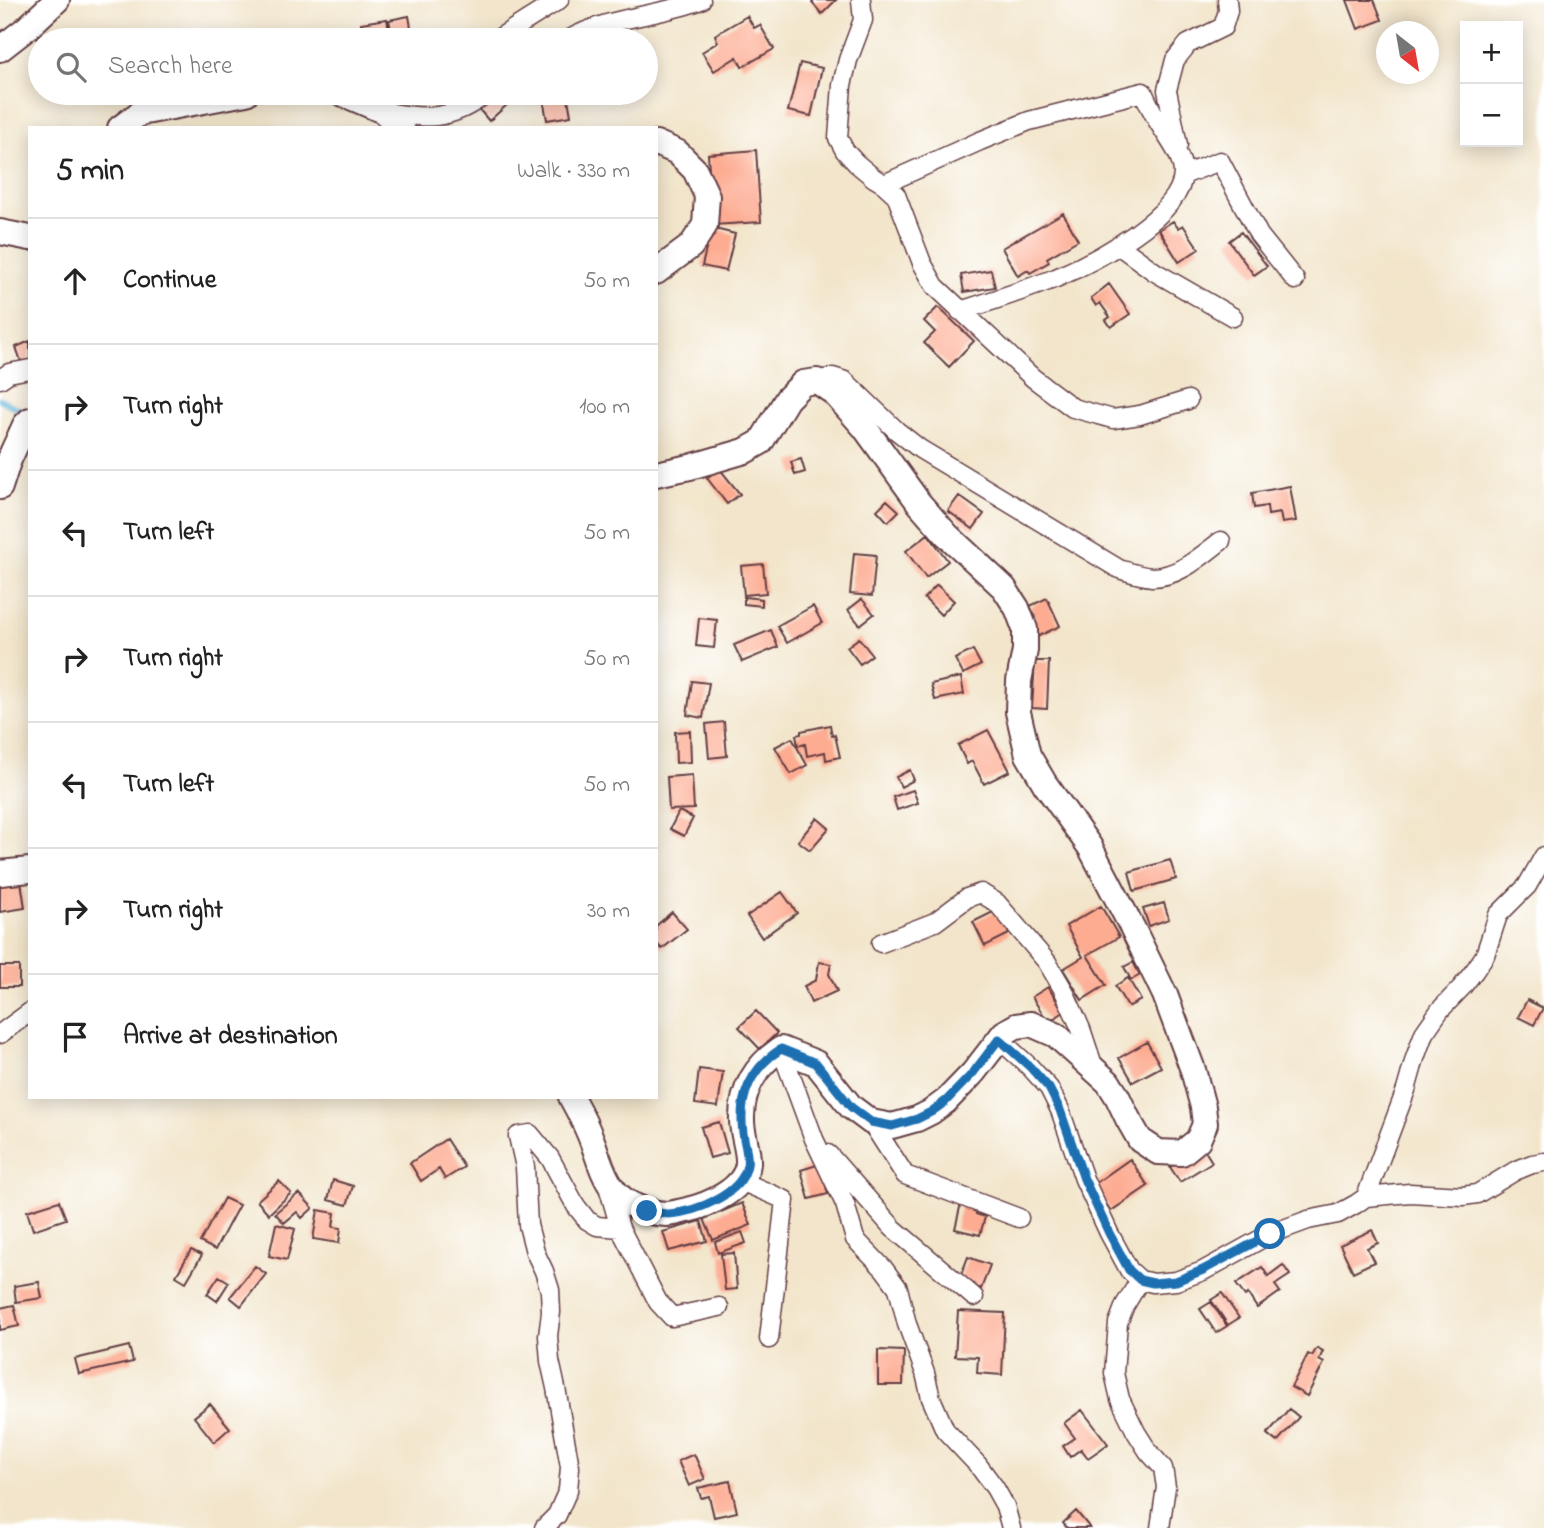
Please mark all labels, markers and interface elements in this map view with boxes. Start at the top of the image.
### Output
north arrow [1376,21,1439,84]
map controls [1460,21,1523,147]
button: + [1460,21,1523,84]
search box [28,28,658,105]
icon: search [52,48,90,86]
text: Search here [108,48,233,86]
button: − [1460,84,1523,147]
text: 5 min [56,150,124,194]
text: Walk · 330 m [517,155,630,188]
icon: ahead [56,262,94,300]
text: Continue [123,262,216,300]
text: 50 m [583,265,630,298]
icon: right [56,388,94,426]
text: Turn right [123,388,223,426]
text: 100 m [579,391,630,424]
icon: left [56,514,94,552]
text: Turn left [123,514,214,552]
text: 50 m [583,517,630,550]
icon: right [56,640,94,678]
text: Turn right [123,640,223,678]
text: 50 m [583,643,630,676]
icon: left [56,766,94,804]
text: Turn left [123,766,214,804]
text: 50 m [583,769,630,802]
icon: right [56,892,94,930]
text: Turn right [123,892,223,930]
text: 30 m [587,895,630,928]
icon: arrive [56,1018,94,1056]
text: Arrive at destination [123,1018,338,1056]
route end [631,1195,662,1226]
route start [1254,1218,1285,1249]

